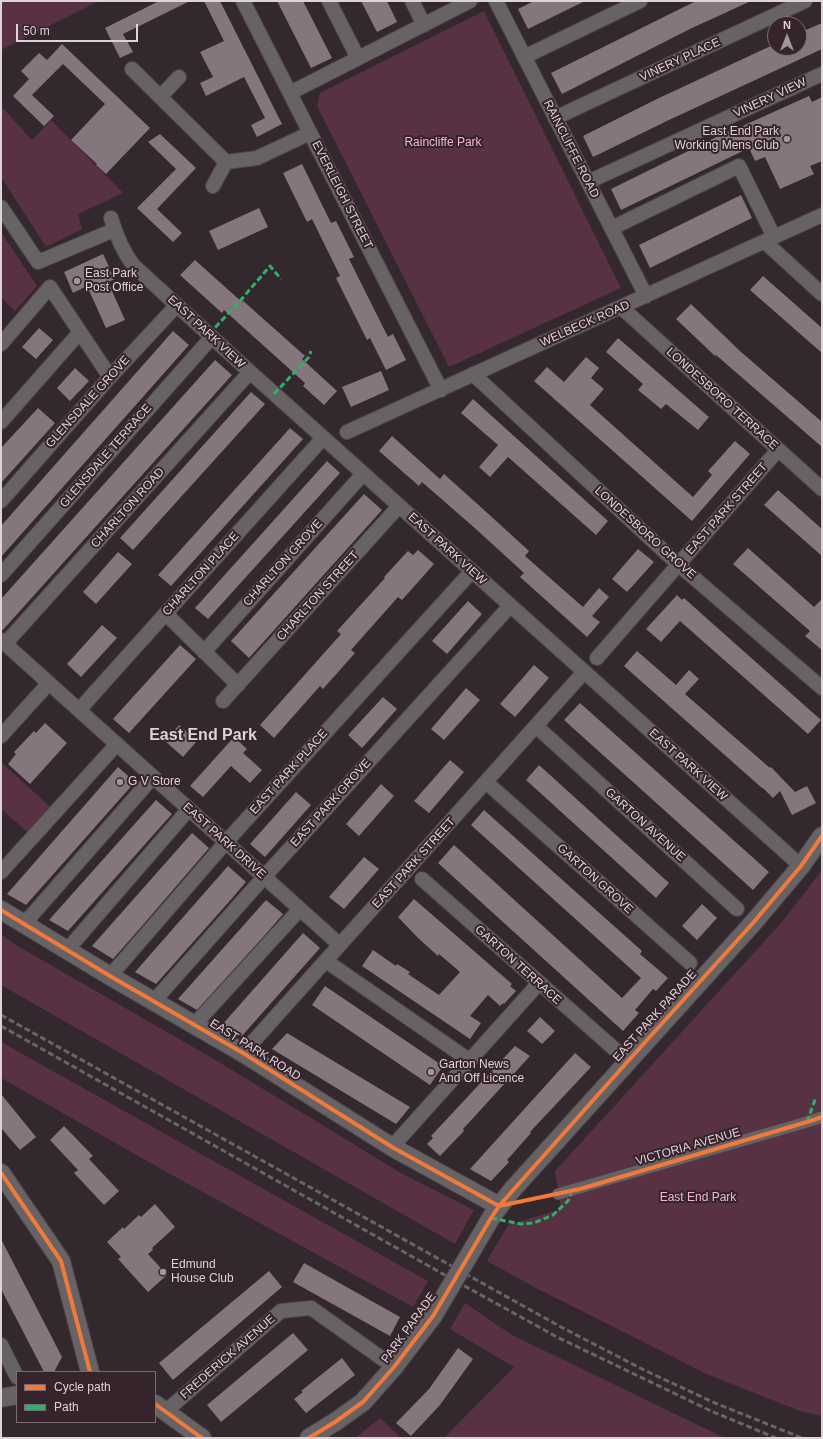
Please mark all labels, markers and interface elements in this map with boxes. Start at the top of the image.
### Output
scale bar [18,16,140,42]
north arrow [767,16,807,56]
text: N [783,19,791,31]
text: 50 m [23,24,50,38]
street label: VINERY PLACE [637,35,723,85]
street label: VINERY VIEW [731,75,809,121]
street label: RAINCLIFFE ROAD [540,98,602,200]
place label: East End Park Working Mens Club [675,125,779,153]
marker: East End Park Working Mens Club [782,134,792,144]
park label: Raincliffe Park [404,136,482,150]
street label: EVERLEIGH STREET [308,139,376,251]
place label: East Park Post Office [85,267,143,295]
marker: East Park Post Office [72,276,82,286]
street label: EAST PARK VIEW [164,292,248,372]
street label: WELBECK ROAD [538,298,632,350]
street label: LONDESBORO TERRACE [663,345,781,453]
street label: GLENSDALE GROVE [43,353,133,451]
street label: GLENSDALE TERRACE [57,401,155,511]
street label: EAST PARK STREET [683,460,771,558]
street label: CHARLTON ROAD [88,465,168,551]
street label: LONDESBORO GROVE [591,484,699,582]
street label: EAST PARK VIEW [405,510,489,588]
street label: CHARLTON GROVE [240,517,326,609]
street label: CHARLTON PLACE [160,529,242,619]
street label: CHARLTON STREET [274,548,362,644]
district label: East End Park [149,726,257,746]
street label: EAST PARK VIEW [646,726,730,804]
street label: EAST PARK PLACE [247,727,331,817]
street label: EAST PARK GROVE [288,756,374,850]
place label: G V Store [128,775,181,789]
marker: G V Store [115,777,125,787]
street label: GARTON AVENUE [602,785,688,865]
street label: EAST PARK DRIVE [180,800,268,882]
street label: EAST PARK STREET [369,815,459,911]
street label: GARTON GROVE [554,841,636,917]
street label: GARTON TERRACE [472,922,564,1008]
street label: EAST PARK PARADE [610,967,700,1065]
street label: EAST PARK ROAD [207,1016,303,1084]
place label: Garton News And Off Licence [439,1058,524,1086]
marker: Garton News And Off Licence [426,1067,436,1077]
street label: VICTORIA AVENUE [634,1125,742,1169]
park label: East End Park [660,1191,736,1205]
place label: Edmund House Club [171,1258,234,1286]
marker: Edmund House Club [158,1267,168,1277]
street label: PARK PARADE [379,1290,439,1366]
street label: FREDERICK AVENUE [178,1312,278,1402]
legend [16,1371,156,1423]
text: Cycle path [54,1380,111,1394]
text: Path [54,1400,79,1414]

